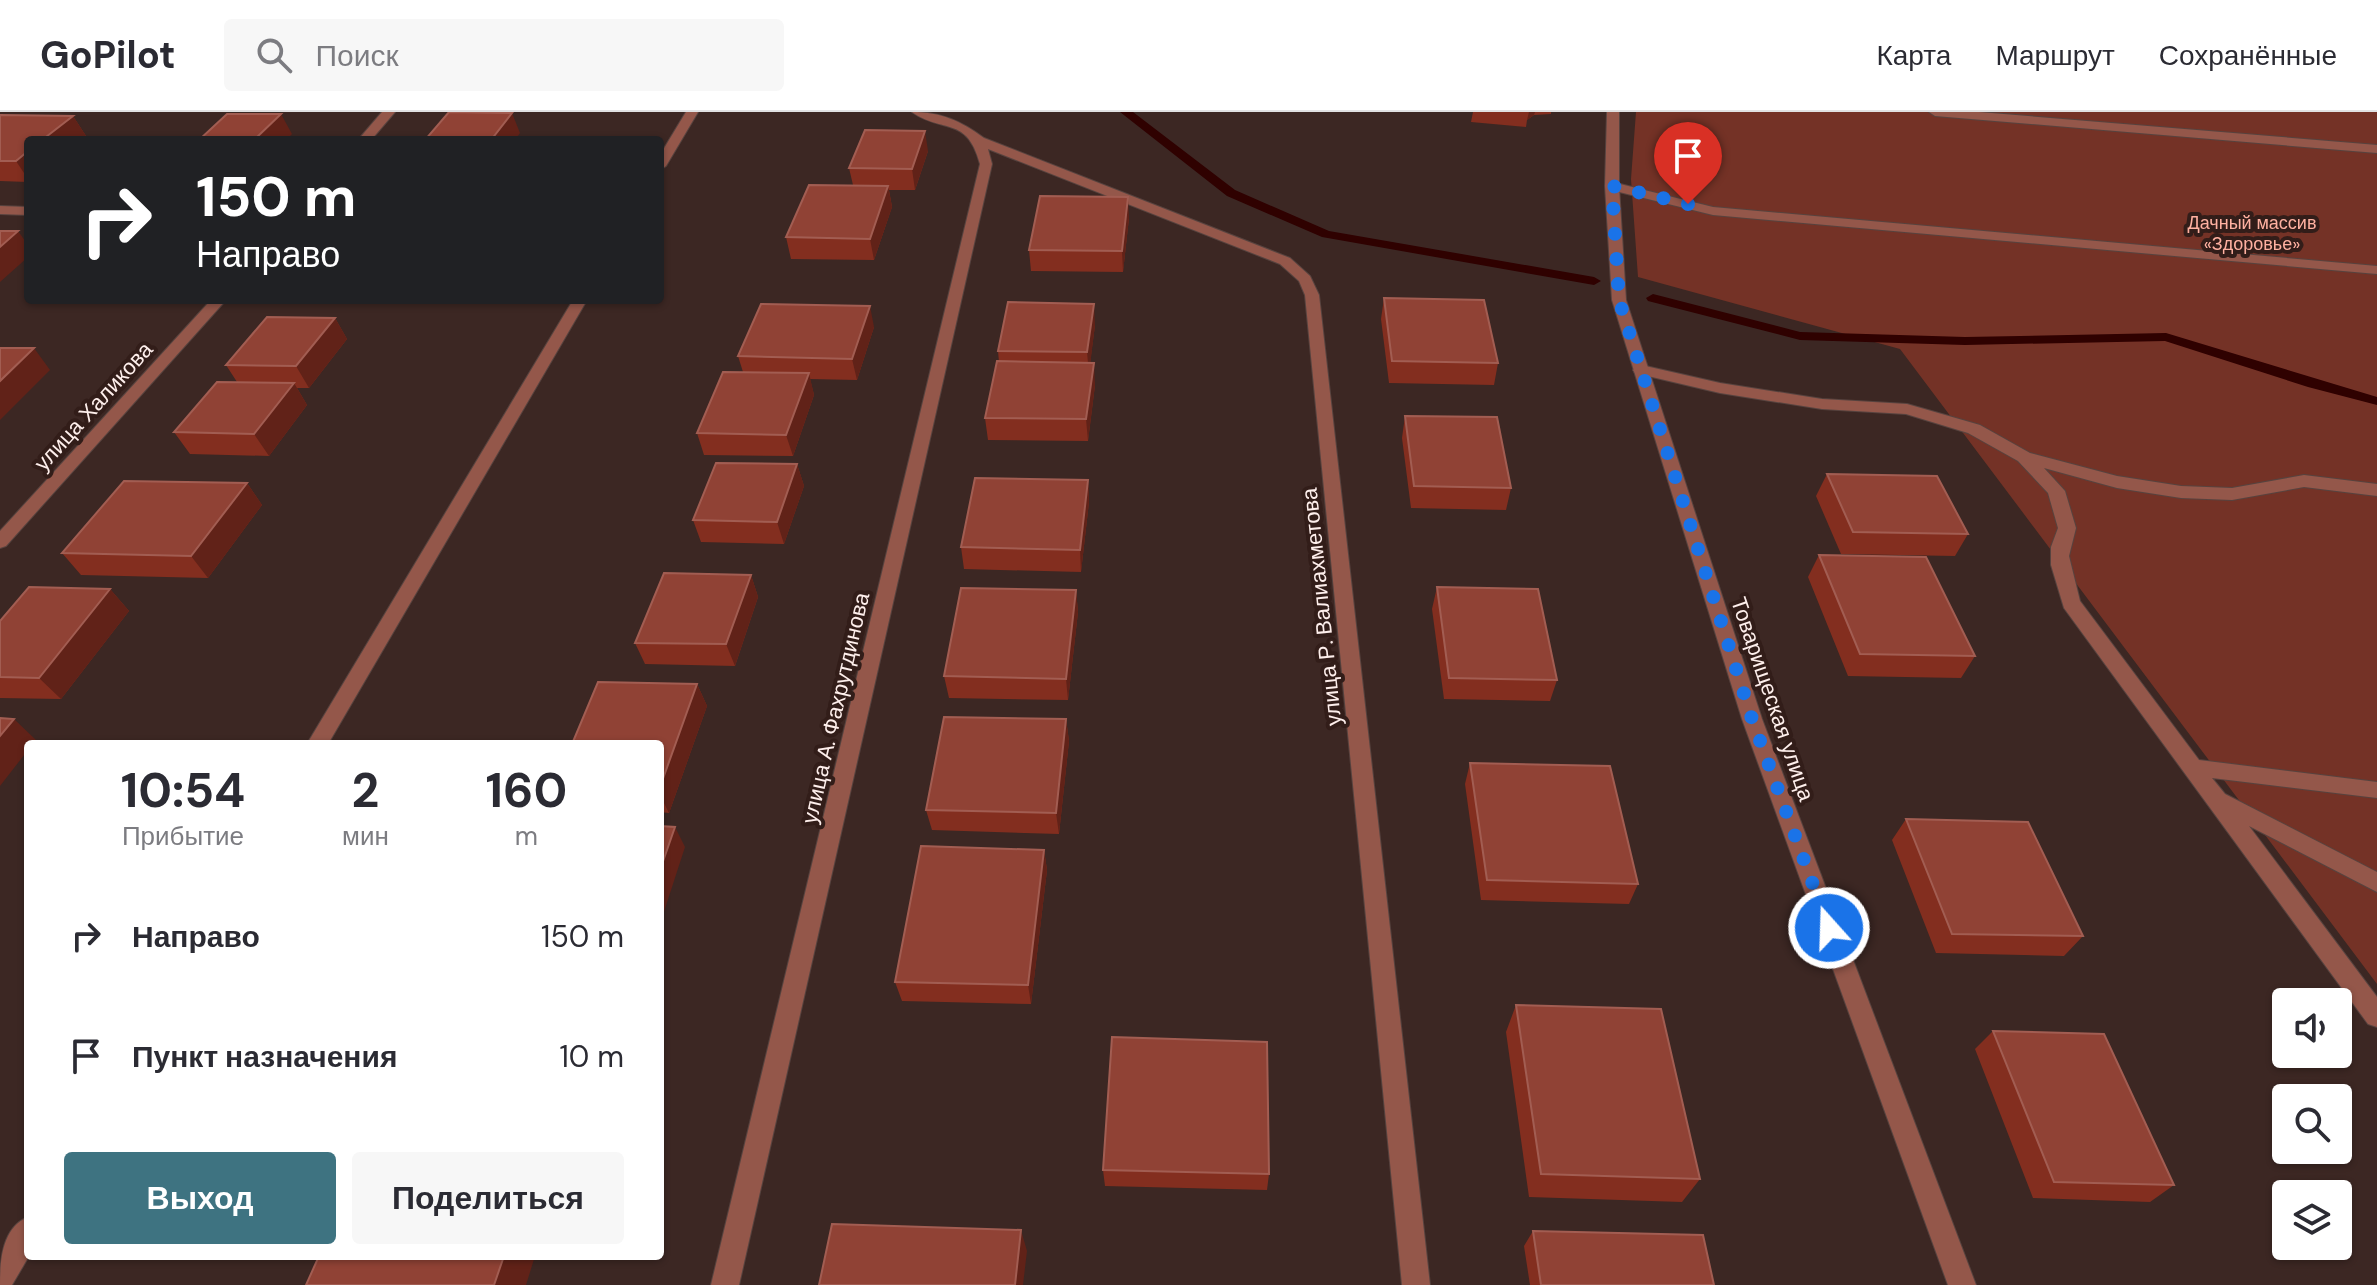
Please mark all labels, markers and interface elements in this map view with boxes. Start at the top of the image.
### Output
search box [224,19,784,91]
text: GoPilot [40,30,176,80]
icon: search [252,33,296,77]
text: Поиск [316,36,399,75]
text: Карта [1876,37,1951,74]
text: Маршрут [1995,37,2115,74]
text: Сохранённые [2159,37,2337,74]
pin [1654,122,1722,204]
icon: arrive [1666,134,1710,178]
text: 150 m [196,160,357,233]
icon: right [64,168,168,272]
park label: Дачный массив «Здоровье» [2188,211,2316,256]
text: Направо [196,231,340,278]
street label: улица Халикова [28,335,160,477]
street label: улица Р. Валиахметова [1295,486,1348,727]
street label: улица А. Фахрутдинова [795,589,876,827]
street label: Товарищеская улица [1724,593,1821,806]
text: 10:54 [121,759,245,822]
text: 2 [352,759,379,822]
text: 160 [486,759,567,822]
text: Прибытие [122,819,244,853]
text: мин [342,819,389,853]
text: m [515,819,538,853]
position arrow [1787,886,1871,970]
icon: right [64,914,108,958]
text: Направо [132,917,260,956]
text: 150 m [541,917,624,956]
map controls [2272,988,2352,1260]
button: sound [2272,988,2352,1068]
icon: arrive [64,1034,108,1078]
text: Пункт назначения [132,1037,397,1076]
text: 10 m [559,1037,624,1076]
button: search [2272,1084,2352,1164]
button: Выход [64,1152,336,1244]
button: Поделиться [352,1152,624,1244]
button: layers [2272,1180,2352,1260]

